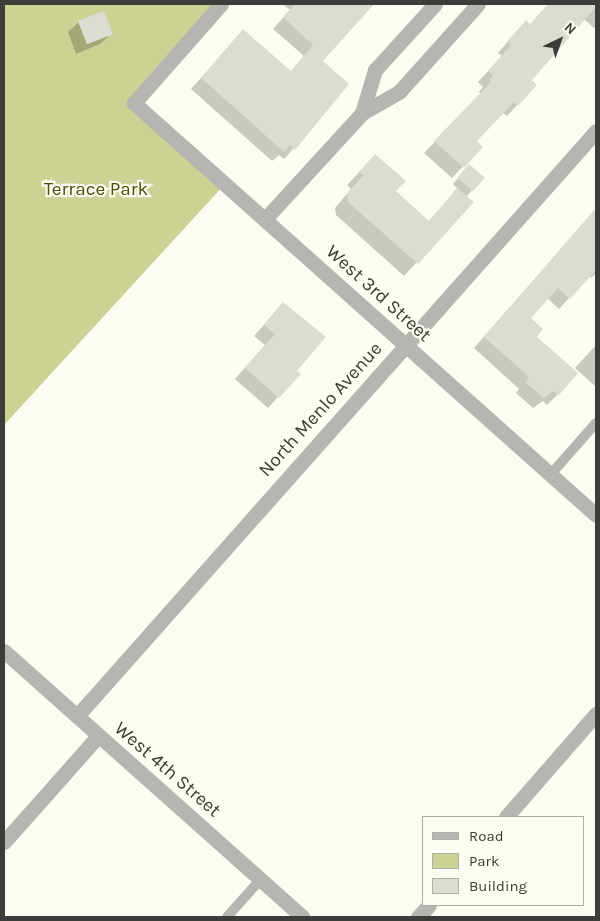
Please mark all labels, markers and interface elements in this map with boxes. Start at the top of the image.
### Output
north arrow [535,15,585,65]
text: N [561,19,580,38]
park label: Terrace Park [44,179,148,201]
street label: West 3rd Street [321,241,435,347]
street label: North Menlo Avenue [255,338,387,482]
street label: West 4th Street [109,718,225,822]
legend [422,816,585,906]
text: Road [469,827,504,845]
text: Park [469,852,499,870]
text: Building [469,877,527,895]

